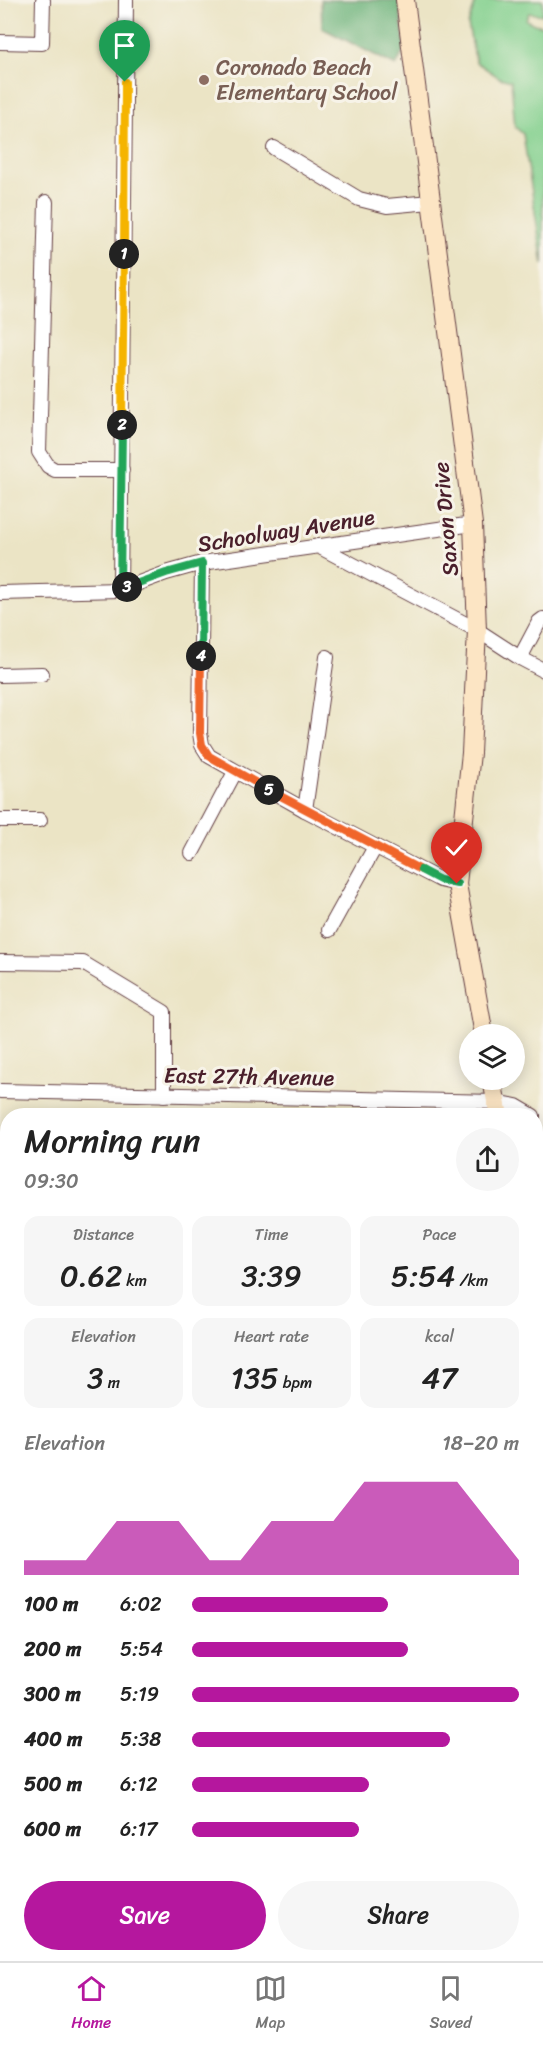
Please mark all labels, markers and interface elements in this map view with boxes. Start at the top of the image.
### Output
pin [99,20,150,82]
icon: arrive [108,29,141,62]
place label: Coronado Beach Elementary School [216,48,398,112]
marker: Coronado Beach Elementary School [197,73,211,87]
pin: 1 [109,239,139,269]
text: 1 [121,239,127,268]
pin: 2 [107,410,137,440]
text: 2 [117,410,127,439]
street label: Saxon Drive [421,460,470,578]
street label: Schoolway Avenue [195,497,378,564]
pin: 3 [112,572,142,602]
text: 3 [123,572,131,601]
pin: 4 [186,641,216,671]
text: 4 [196,641,206,670]
pin: 5 [254,775,284,805]
text: 5 [264,775,274,804]
pin [431,822,482,884]
icon: check [440,831,473,864]
map controls [459,1024,525,1090]
button: layers [459,1024,525,1090]
street label: East 27th Avenue [163,1056,335,1097]
text: Morning run [24,1112,200,1170]
button: share [456,1128,519,1191]
text: 09:30 [24,1164,79,1199]
text: Distance [73,1220,134,1249]
text: Time [255,1220,288,1249]
text: Pace [423,1220,456,1249]
text: 0.62 [60,1249,122,1303]
text: 3:39 [241,1249,302,1303]
text: 5:54 [391,1249,455,1303]
text: km [122,1266,147,1295]
text: /km [455,1266,488,1295]
text: Elevation [71,1322,136,1351]
text: Heart rate [234,1322,309,1351]
text: kcal [425,1322,454,1351]
text: 3 [87,1351,104,1405]
text: 135 [231,1351,278,1405]
text: 47 [422,1351,457,1405]
text: m [104,1368,120,1397]
text: bpm [278,1368,312,1397]
text: Elevation [24,1426,105,1461]
text: 18–20 m [442,1426,519,1461]
text: 100 m [24,1587,78,1622]
text: 6:02 [120,1587,162,1622]
text: 200 m [24,1632,81,1667]
text: 5:54 [120,1632,163,1667]
text: 300 m [24,1677,81,1712]
text: 5:19 [120,1677,159,1712]
text: 400 m [24,1722,82,1757]
text: 5:38 [120,1722,161,1757]
text: 500 m [24,1767,82,1802]
text: 6:12 [120,1767,158,1802]
text: 600 m [24,1812,81,1847]
text: 6:17 [120,1812,157,1847]
button: Save [24,1881,266,1950]
button: Share [278,1881,519,1950]
tab: Home [71,1972,111,2037]
tab: Map [254,1972,287,2037]
tab: Saved [429,1972,472,2037]

